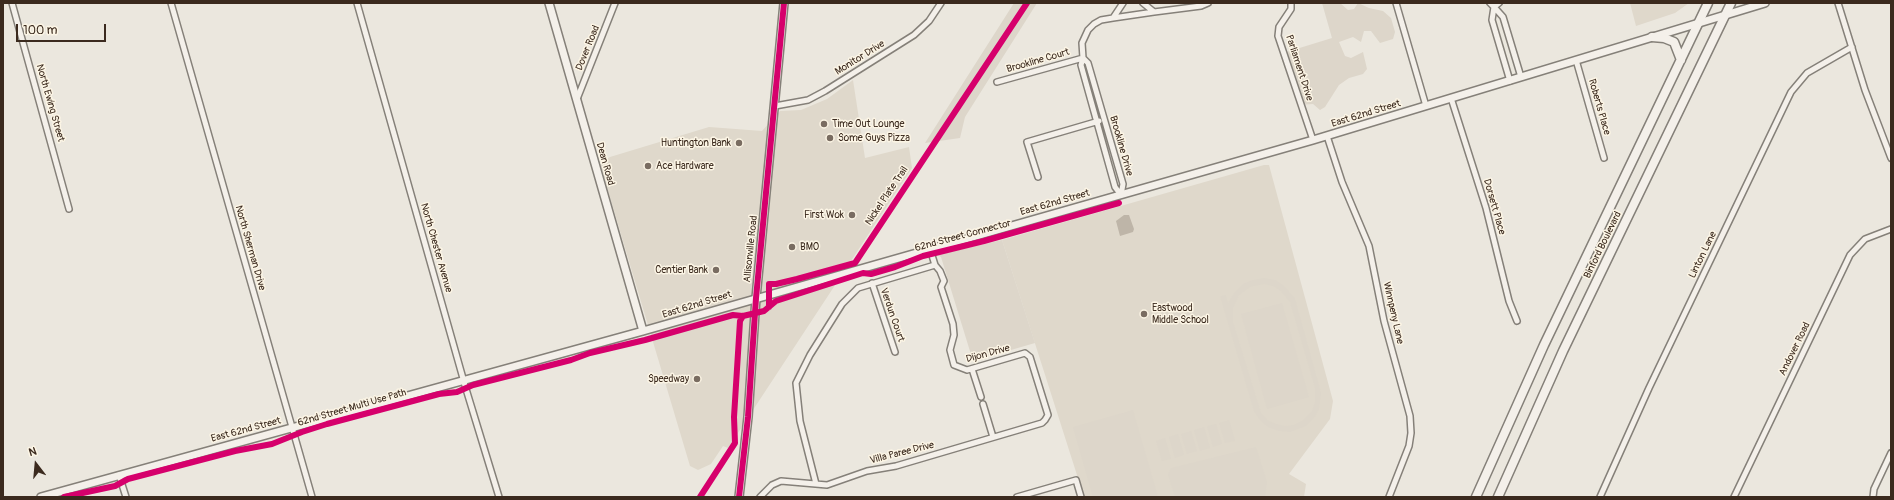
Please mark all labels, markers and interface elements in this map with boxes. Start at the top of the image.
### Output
scale bar [18,16,108,42]
text: 100 m [23,23,57,38]
street label: Dover Road [574,24,602,72]
street label: Parliament Drive [1283,33,1315,103]
street label: Monitor Drive [833,38,887,78]
street label: Brookline Court [1005,46,1071,76]
street label: North Ewing Street [33,63,67,143]
street label: Roberts Place [1585,78,1613,136]
street label: East 62nd Street [1330,98,1402,130]
street label: Brookline Drive [1107,114,1135,178]
place label: Time Out Lounge [832,118,904,130]
marker: Time Out Lounge [819,119,829,129]
place label: Some Guys Pizza [838,132,910,144]
marker: Some Guys Pizza [825,133,835,143]
place label: Huntington Bank [661,137,731,149]
marker: Huntington Bank [734,138,744,148]
street label: Dean Road [593,141,617,187]
place label: Ace Hardware [656,160,714,172]
marker: Ace Hardware [643,161,653,171]
street label: Nickel Plate Trail [863,164,911,228]
street label: Dorsett Place [1480,178,1508,236]
street label: East 62nd Street [1019,187,1091,219]
street label: North Chester Avenue [418,202,454,294]
street label: North Sherman Drive [232,204,268,292]
place label: First Wok [804,209,844,221]
marker: First Wok [847,210,857,220]
street label: Binford Boulevard [1582,210,1624,280]
street label: Allisonville Road [742,215,760,283]
street label: 62nd Street Connector [914,217,1012,255]
street label: Linton Lane [1687,230,1719,280]
place label: BMO [800,241,819,253]
marker: BMO [787,242,797,252]
place label: Centier Bank [655,264,708,276]
marker: Centier Bank [711,265,721,275]
street label: Winnpeny Lane [1380,281,1406,345]
street label: Verdun Court [877,286,907,344]
street label: East 62nd Street [661,289,733,321]
place label: Eastwood Middle School [1152,302,1209,326]
marker: Eastwood Middle School [1139,309,1149,319]
street label: Andover Road [1777,320,1813,378]
street label: Dijon Drive [965,342,1011,366]
place label: Speedway [648,373,689,385]
marker: Speedway [692,374,702,384]
street label: 62nd Street Multi Use Path [296,387,408,429]
street label: East 62nd Street [210,415,282,445]
street label: Villa Paree Drive [869,439,935,467]
north arrow [16,444,56,484]
text: N [27,445,38,459]

